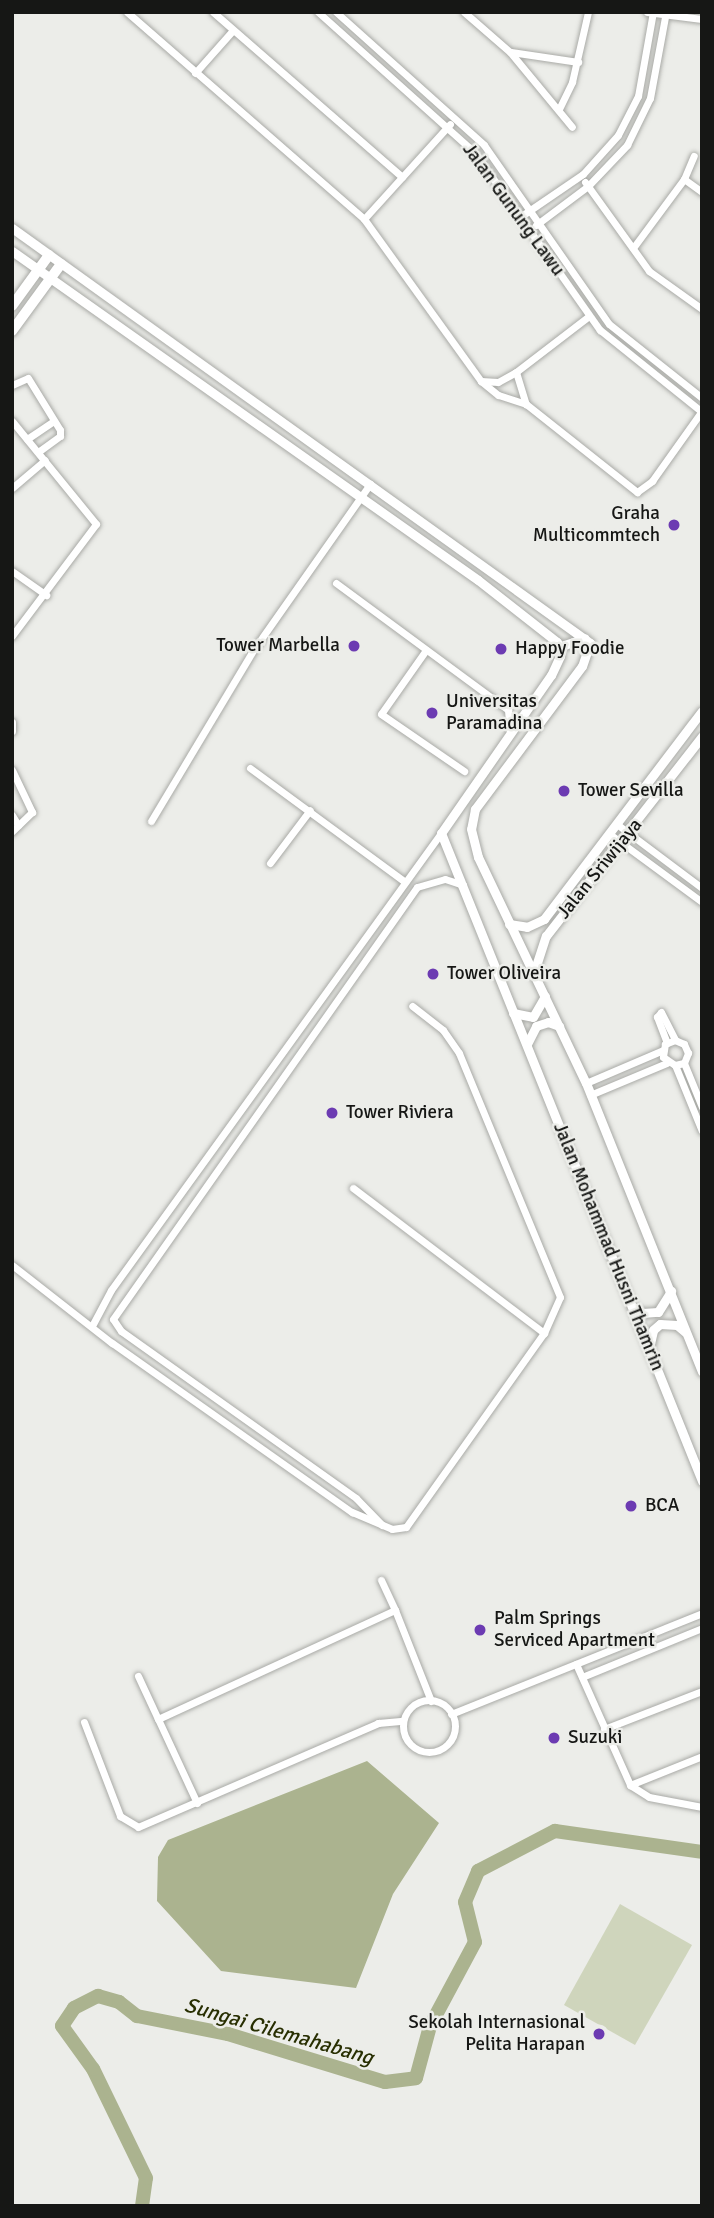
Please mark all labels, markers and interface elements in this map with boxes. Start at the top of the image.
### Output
street label: Jalan Gunung Lawu [457,139,569,281]
place label: Graha Multicommtech [533,503,660,547]
marker: Graha Multicommtech [666,517,682,533]
place label: Tower Marbella [216,635,340,657]
marker: Tower Marbella [346,638,362,654]
place label: Happy Foodie [515,638,624,660]
marker: Happy Foodie [493,641,509,657]
place label: Universitas Paramadina [446,691,542,735]
marker: Universitas Paramadina [424,705,440,721]
place label: Tower Sevilla [578,780,684,802]
marker: Tower Sevilla [556,783,572,799]
street label: Jalan Sriwijaya [553,814,647,924]
place label: Tower Oliveira [447,963,561,985]
marker: Tower Oliveira [425,966,441,982]
place label: Tower Riviera [346,1102,454,1124]
marker: Tower Riviera [324,1105,340,1121]
street label: Jalan Mohammad Husni Thamrin [548,1120,668,1374]
place label: BCA [645,1495,679,1517]
marker: BCA [623,1498,639,1514]
place label: Palm Springs Serviced Apartment [494,1608,655,1652]
marker: Palm Springs Serviced Apartment [472,1622,488,1638]
place label: Suzuki [568,1727,622,1749]
marker: Suzuki [546,1730,562,1746]
water label: Sungai Cilemahabang [182,1992,376,2070]
place label: Sekolah Internasional Pelita Harapan [408,2012,585,2056]
marker: Sekolah Internasional Pelita Harapan [591,2026,607,2042]

